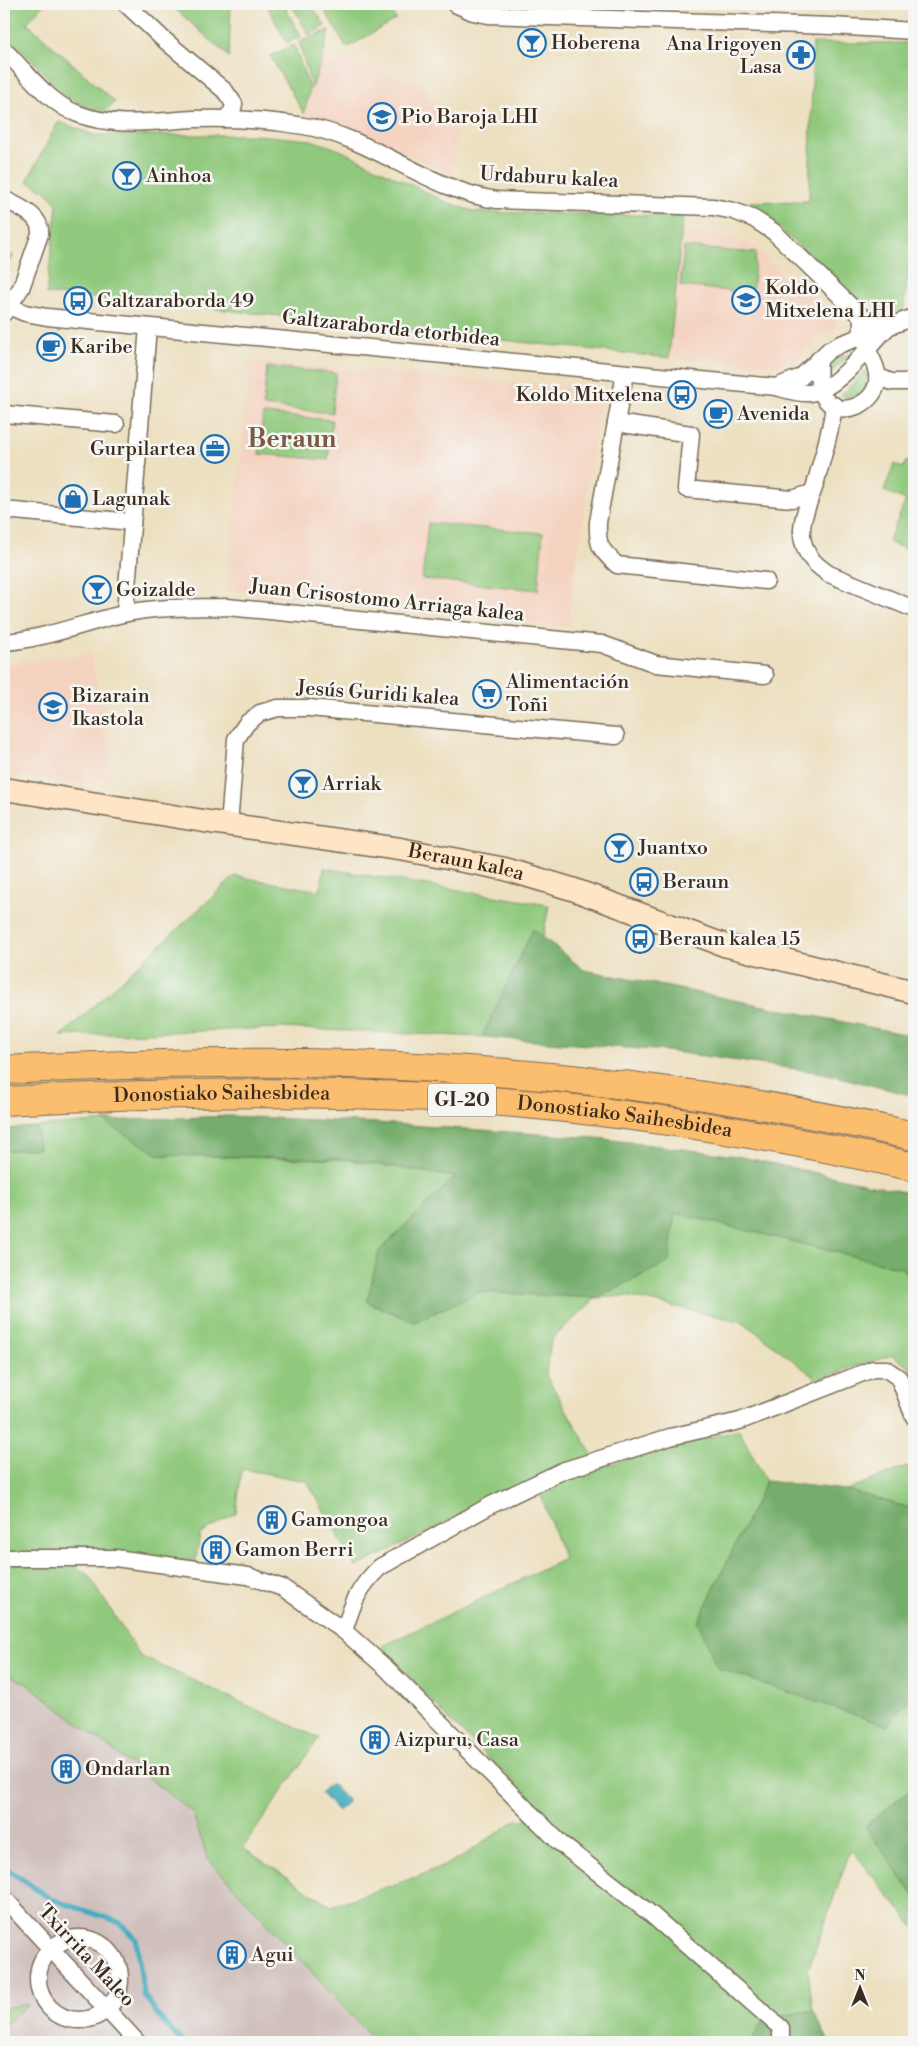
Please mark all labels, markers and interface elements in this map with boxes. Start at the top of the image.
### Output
bar icon: Hoberena [517,28,547,58]
place label: Hoberena [551,31,641,56]
place label: Ana Irigoyen Lasa [665,32,783,80]
pharmacy icon: Ana Irigoyen Lasa [786,40,816,70]
school or university icon: Pio Baroja LHI [367,102,397,132]
place label: Pio Baroja LHI [401,105,539,130]
bar icon: Ainhoa [112,161,142,191]
street label: Urdaburu kalea [479,162,620,194]
place label: Ainhoa [145,164,212,189]
place label: Koldo Mitxelena LHI [765,276,895,324]
school or university icon: Koldo Mitxelena LHI [731,285,761,315]
bus stop icon: Galtzaraborda 49 [63,286,93,316]
place label: Galtzaraborda 49 [97,289,254,314]
street label: Galtzaraborda etorbidea [281,305,502,353]
cafe icon: Karibe [36,332,66,362]
place label: Karibe [70,335,133,360]
bus stop icon: Koldo Mitxelena [667,380,697,410]
place label: Koldo Mitxelena [516,383,664,408]
cafe icon: Avenida [703,399,733,429]
place label: Avenida [736,402,810,427]
district label: Beraun [248,424,337,455]
office icon: Gurpilartea [200,434,230,464]
place label: Gurpilartea [90,437,197,462]
shop icon: Lagunak [58,484,88,514]
place label: Lagunak [92,487,171,512]
street label: Juan Crisostomo Arriaga kalea [248,574,526,628]
bar icon: Goizalde [82,575,112,605]
place label: Goizalde [116,578,196,603]
place label: Alimentación Toñi [505,670,629,718]
street label: Jesús Guridi kalea [295,676,461,712]
supermarket icon: Alimentación Toñi [472,679,502,709]
place label: Bizarain Ikastola [71,684,150,732]
school or university icon: Bizarain Ikastola [38,692,68,722]
bar icon: Arriak [288,769,318,799]
place label: Arriak [321,772,383,797]
bar icon: Juantxo [604,833,634,863]
place label: Juantxo [637,836,708,861]
street label: Beraun kalea [405,838,528,887]
bus stop icon: Beraun [629,867,659,897]
place label: Beraun [662,870,729,895]
bus stop icon: Beraun kalea 15 [625,924,655,954]
place label: Beraun kalea 15 [658,927,800,952]
street label: Donostiako Saihesbidea [113,1081,331,1108]
road number: GI-20 [428,1084,496,1116]
street label: Donostiako Saihesbidea [516,1091,735,1143]
building icon: Gamongoa [257,1505,287,1535]
place label: Gamongoa [291,1508,389,1533]
building icon: Gamon Berri [201,1535,231,1565]
place label: Gamon Berri [235,1538,354,1563]
building icon: Aizpuru, Casa [360,1725,390,1755]
place label: Aizpuru, Casa [393,1728,520,1753]
building icon: Ondarlan [51,1754,81,1784]
place label: Ondarlan [85,1757,170,1782]
street label: Txirrita Maleo [32,1899,140,2013]
building icon: Agui [217,1940,247,1970]
place label: Agui [250,1943,294,1968]
north arrow [836,1964,886,2014]
text: N [854,1967,866,1985]

